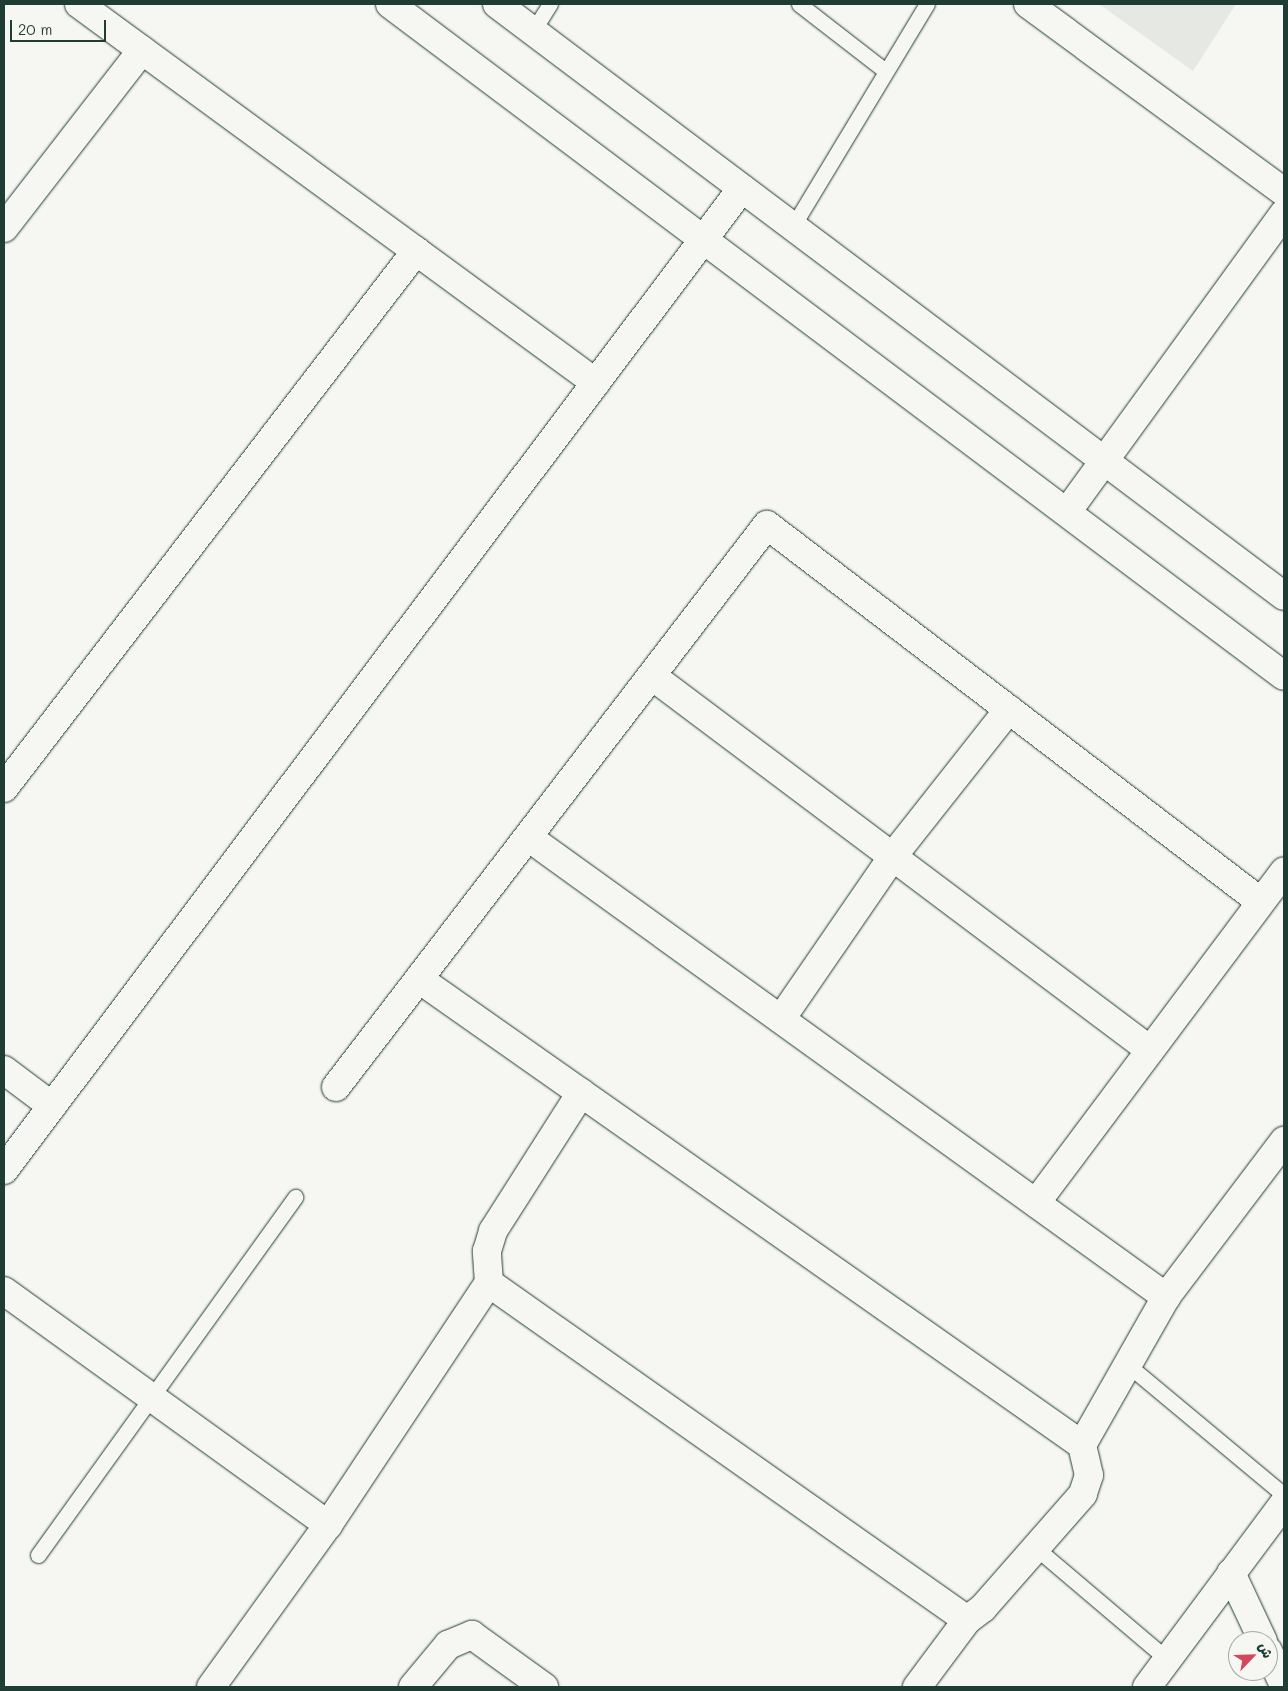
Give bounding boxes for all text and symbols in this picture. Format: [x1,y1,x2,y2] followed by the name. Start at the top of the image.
[12,10,109,42] scale bar
[18,19,52,39] text: 20 m
[1228,1631,1278,1681] north arrow
[1254,1639,1278,1661] text: ش

